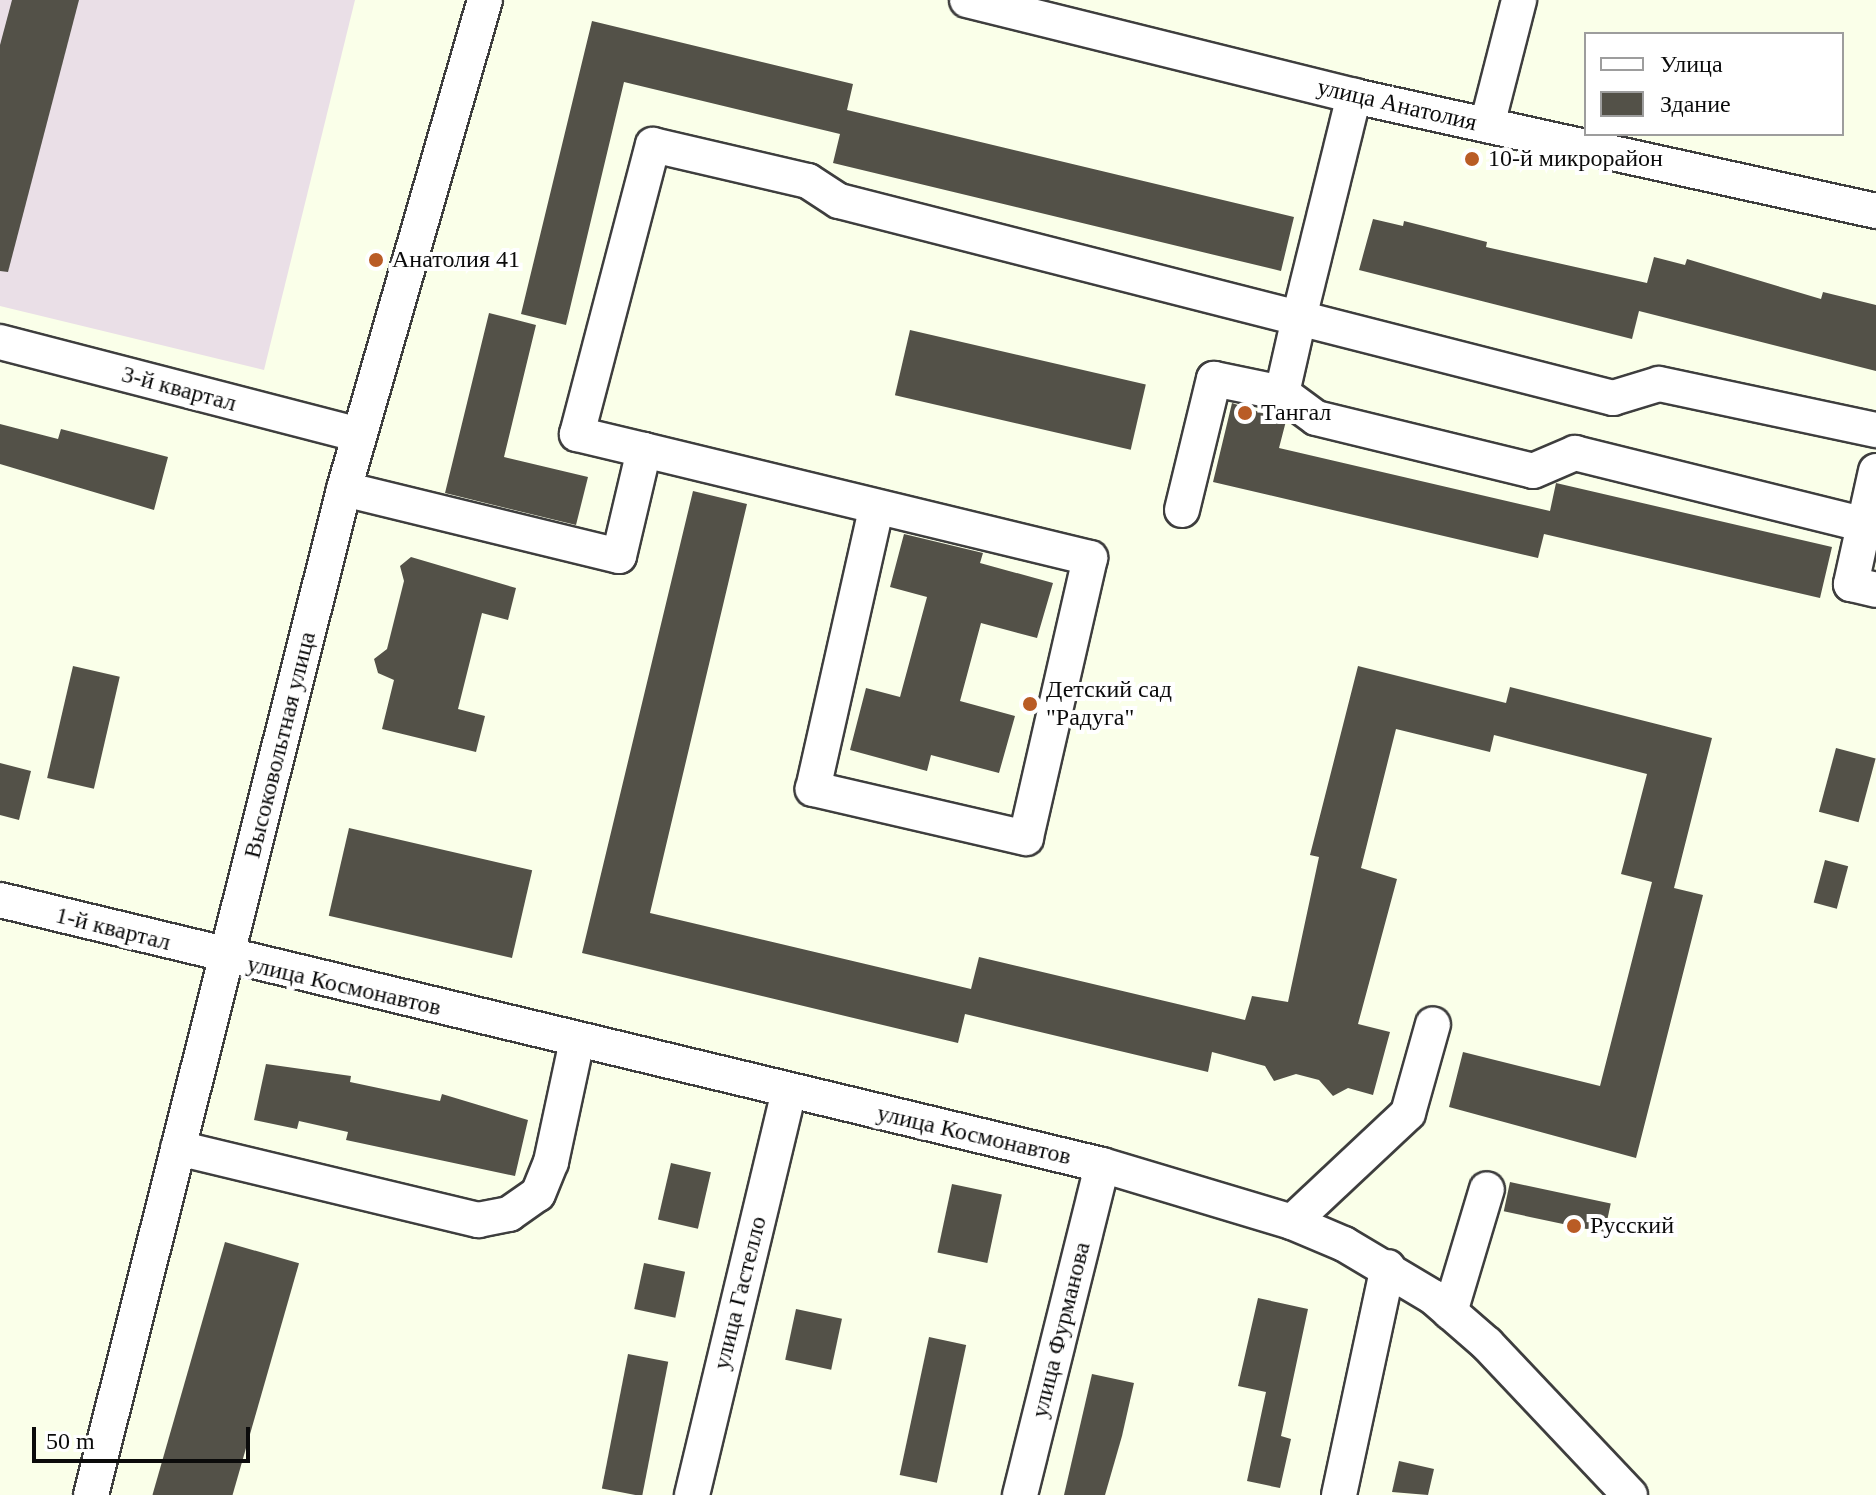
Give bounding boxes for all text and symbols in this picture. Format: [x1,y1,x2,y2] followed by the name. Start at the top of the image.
[1584,32,1844,136] legend
[1660,51,1723,77] text: Улица
[1314,73,1480,137] street label: улица Анатолия
[1660,91,1731,117] text: Здание
[1488,145,1663,173] place label: 10-й микрорайон
[1463,150,1481,168] marker: 10-й микрорайон
[392,246,520,274] place label: Анатолия 41
[367,251,385,269] marker: Анатолия 41
[119,360,239,418] street label: 3-й квартал
[1261,399,1331,427] place label: Тангал
[1236,404,1254,422] marker: Тангал
[238,629,322,861] street label: Высоковольтная улица
[1046,676,1172,732] place label: Детский сад "Радуга"
[1021,695,1039,713] marker: Детский сад "Радуга"
[53,901,173,957] street label: 1-й квартал
[244,950,444,1022] street label: улица Космонавтов
[874,1099,1074,1171] street label: улица Космонавтов
[1590,1212,1674,1240] place label: Русский
[707,1213,773,1373] street label: улица Гастелло
[1565,1217,1583,1235] marker: Русский
[1025,1239,1097,1421] street label: улица Фурманова
[36,1411,254,1461] scale bar
[46,1428,95,1454] text: 50 m

